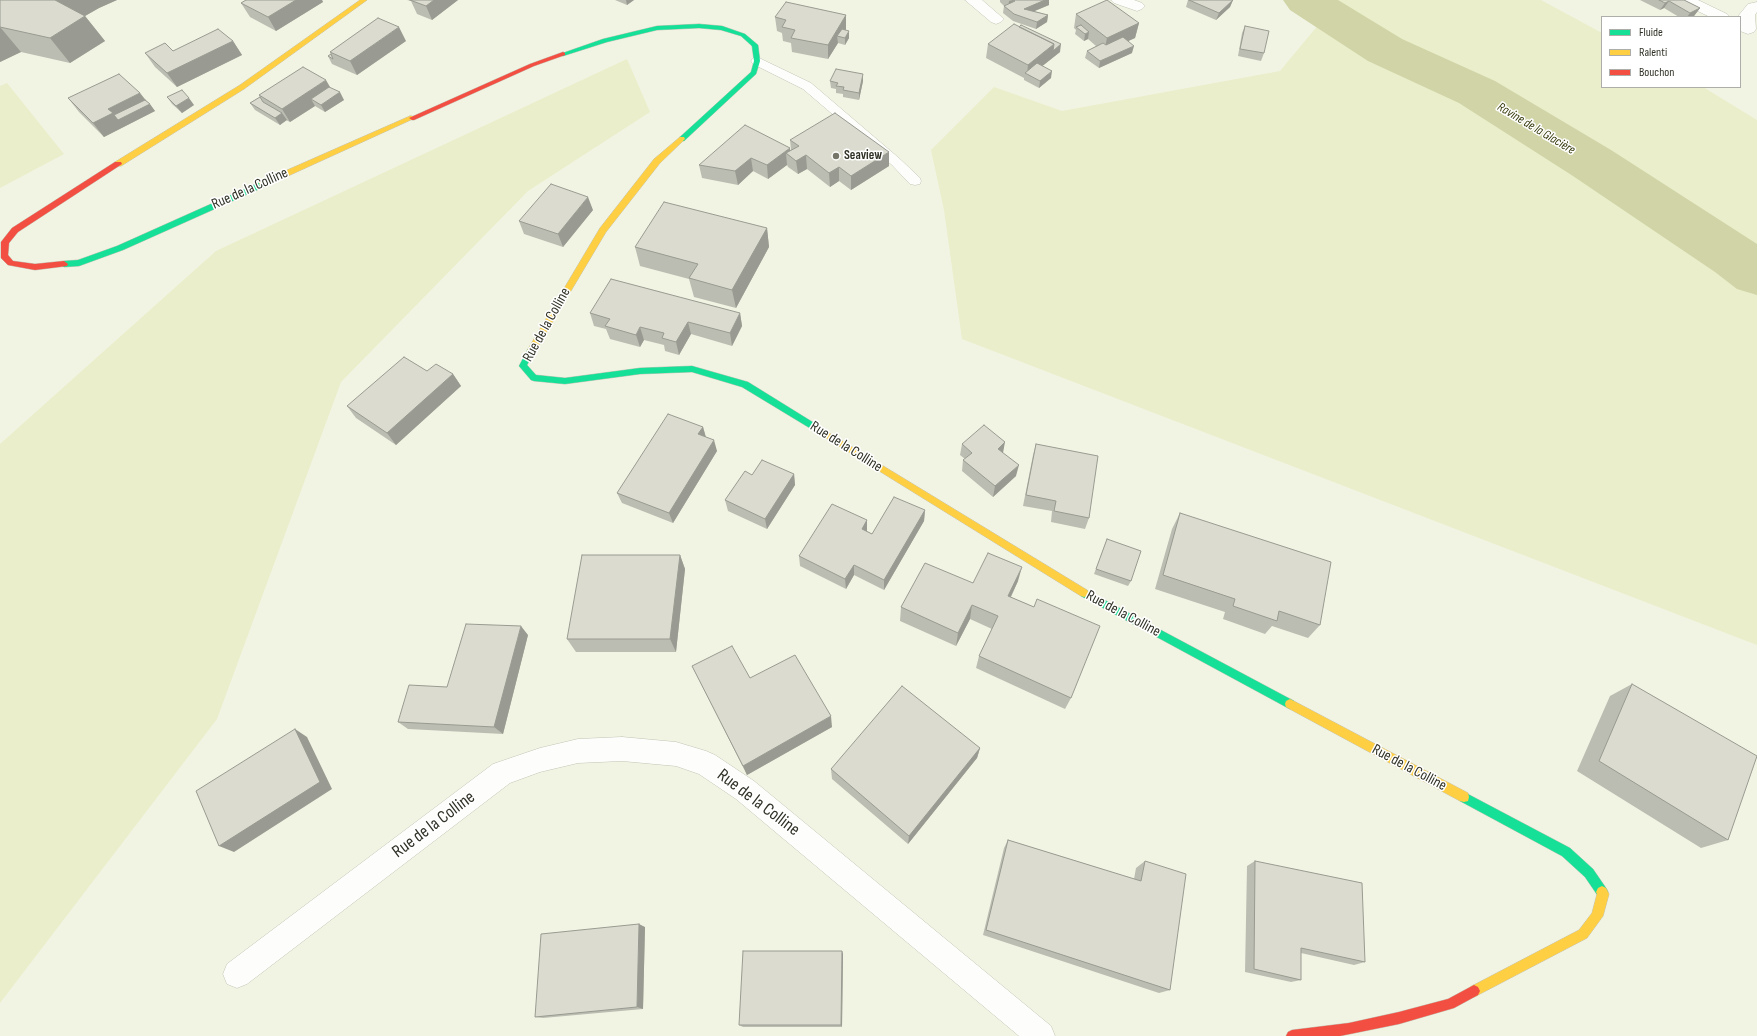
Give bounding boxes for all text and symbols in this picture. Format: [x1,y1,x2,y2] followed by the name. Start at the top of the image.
[1601,16,1741,88] legend
[1639,25,1663,40] text: Fluide
[1639,45,1667,60] text: Ralenti
[1639,65,1674,80] text: Bouchon
[1494,100,1578,158] water label: Ravine de la Glacière
[844,148,882,164] place label: Seaview
[831,151,841,161] marker: Seaview
[209,164,291,214] street label: Rue de la Colline
[519,285,575,365] street label: Rue de la Colline
[807,418,885,476] street label: Rue de la Colline
[1083,587,1163,641] street label: Rue de la Colline
[1369,741,1449,795] street label: Rue de la Colline
[712,765,804,841] street label: Rue de la Colline
[388,787,480,863] street label: Rue de la Colline

